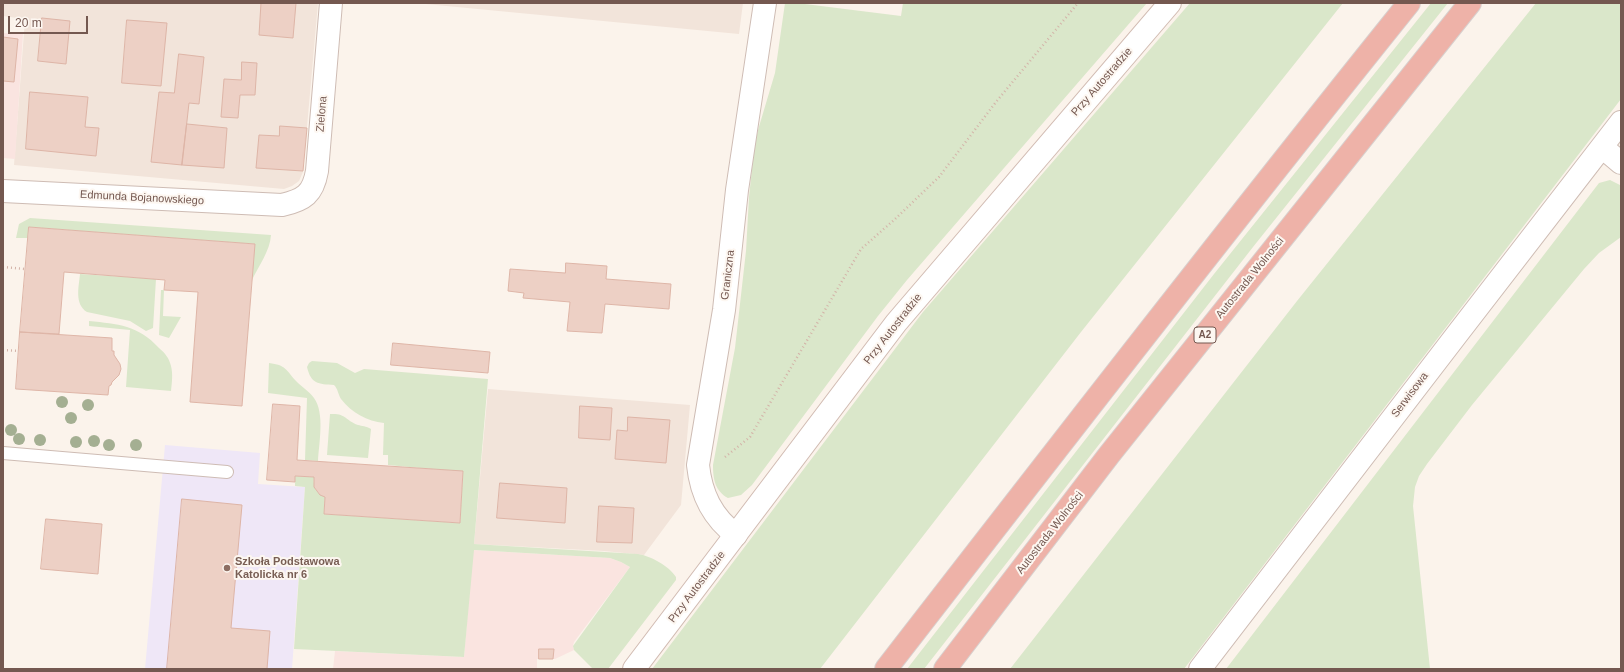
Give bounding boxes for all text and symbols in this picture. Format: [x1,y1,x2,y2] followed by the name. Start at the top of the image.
[10,8,90,34] scale bar
[15,16,42,30] text: 20 m
[1069,45,1135,119] street label: Przy Autostradzie
[314,95,330,133] street label: Zielona
[80,188,204,208] street label: Edmunda Bojanowskiego
[1213,235,1287,321] street label: Autostrada Wolności
[718,249,738,301] street label: Graniczna
[861,291,925,367] street label: Przy Autostradzie
[1194,327,1216,343] road number: A2
[1389,370,1431,420] street label: Serwisowa
[1014,489,1086,577] street label: Autostrada Wolności
[666,549,728,625] street label: Przy Autostradzie
[235,555,340,581] place label: Szkoła Podstawowa Katolicka nr 6
[222,563,232,573] marker: Szkoła Podstawowa Katolicka nr 6

